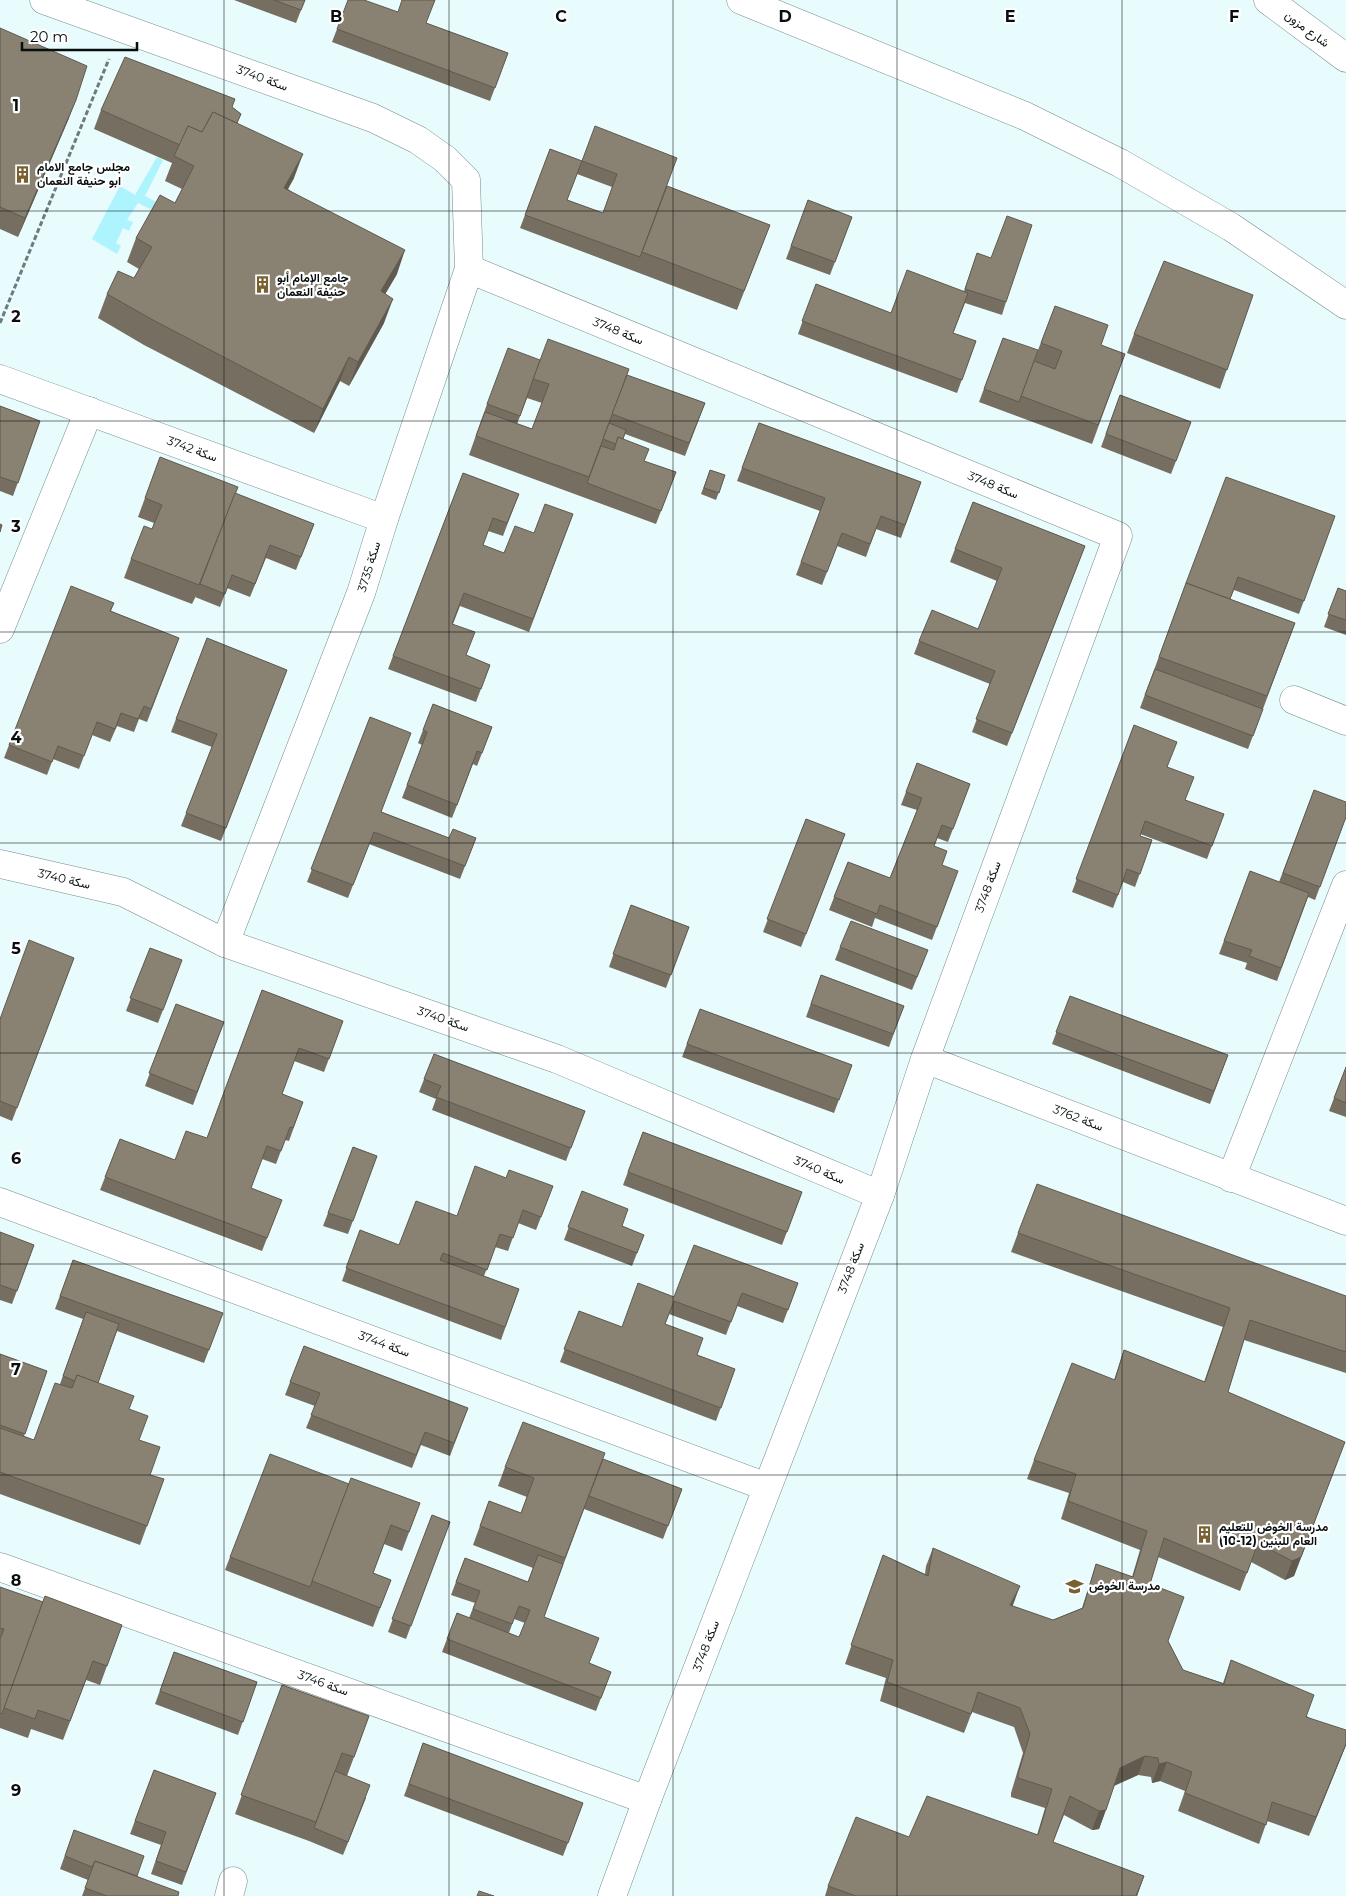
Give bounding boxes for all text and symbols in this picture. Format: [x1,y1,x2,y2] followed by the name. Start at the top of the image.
[330,7,342,26] text: B
[555,7,567,26] text: C
[778,7,792,26] text: D
[1005,7,1015,26] text: E
[1229,7,1239,26] text: F
[1281,7,1332,52] street label: شارع مزون
[22,20,138,52] scale bar
[30,27,68,46] text: 20 m
[234,61,290,94] street label: سكة 3740
[13,96,19,115] text: 1
[37,159,130,189] place label: مجلس جامع الامام ابو حنيفة النعمان
[13,164,33,184] building icon: مجلس جامع الامام ابو حنيفة النعمان
[277,270,349,299] place label: جامع الإمام أبو حنيفة النعمان
[253,275,273,295] building icon: جامع الإمام أبو حنيفة النعمان
[11,307,21,326] text: 2
[591,314,646,348] street label: سكة 3748
[165,432,219,465] street label: سكة 3742
[966,468,1021,502] street label: سكة 3748
[10,517,21,536] text: 3
[354,540,383,594] street label: سكة 3735
[10,728,22,747] text: 4
[971,859,1004,915] street label: سكة 3748
[36,865,92,892] street label: سكة 3740
[11,939,21,958] text: 5
[415,1003,471,1034] street label: سكة 3740
[1051,1101,1105,1134] street label: سكة 3762
[11,1149,21,1168] text: 6
[792,1152,847,1187] street label: سكة 3740
[834,1240,867,1296] street label: سكة 3748
[356,1327,412,1360] street label: سكة 3744
[11,1360,21,1379] text: 7
[1219,1519,1329,1549] place label: مدرسة الخوض للتعليم العام للبنين (12-10)
[1195,1524,1215,1544] building icon: مدرسة الخوض للتعليم العام للبنين (12-10)
[11,1571,21,1590] text: 8
[1065,1576,1085,1596] school or university icon: مدرسة الخوض
[1089,1578,1161,1594] place label: مدرسة الخوض
[689,1618,722,1674] street label: سكة 3748
[296,1666,351,1699] street label: سكة 3746
[11,1781,21,1800] text: 9

